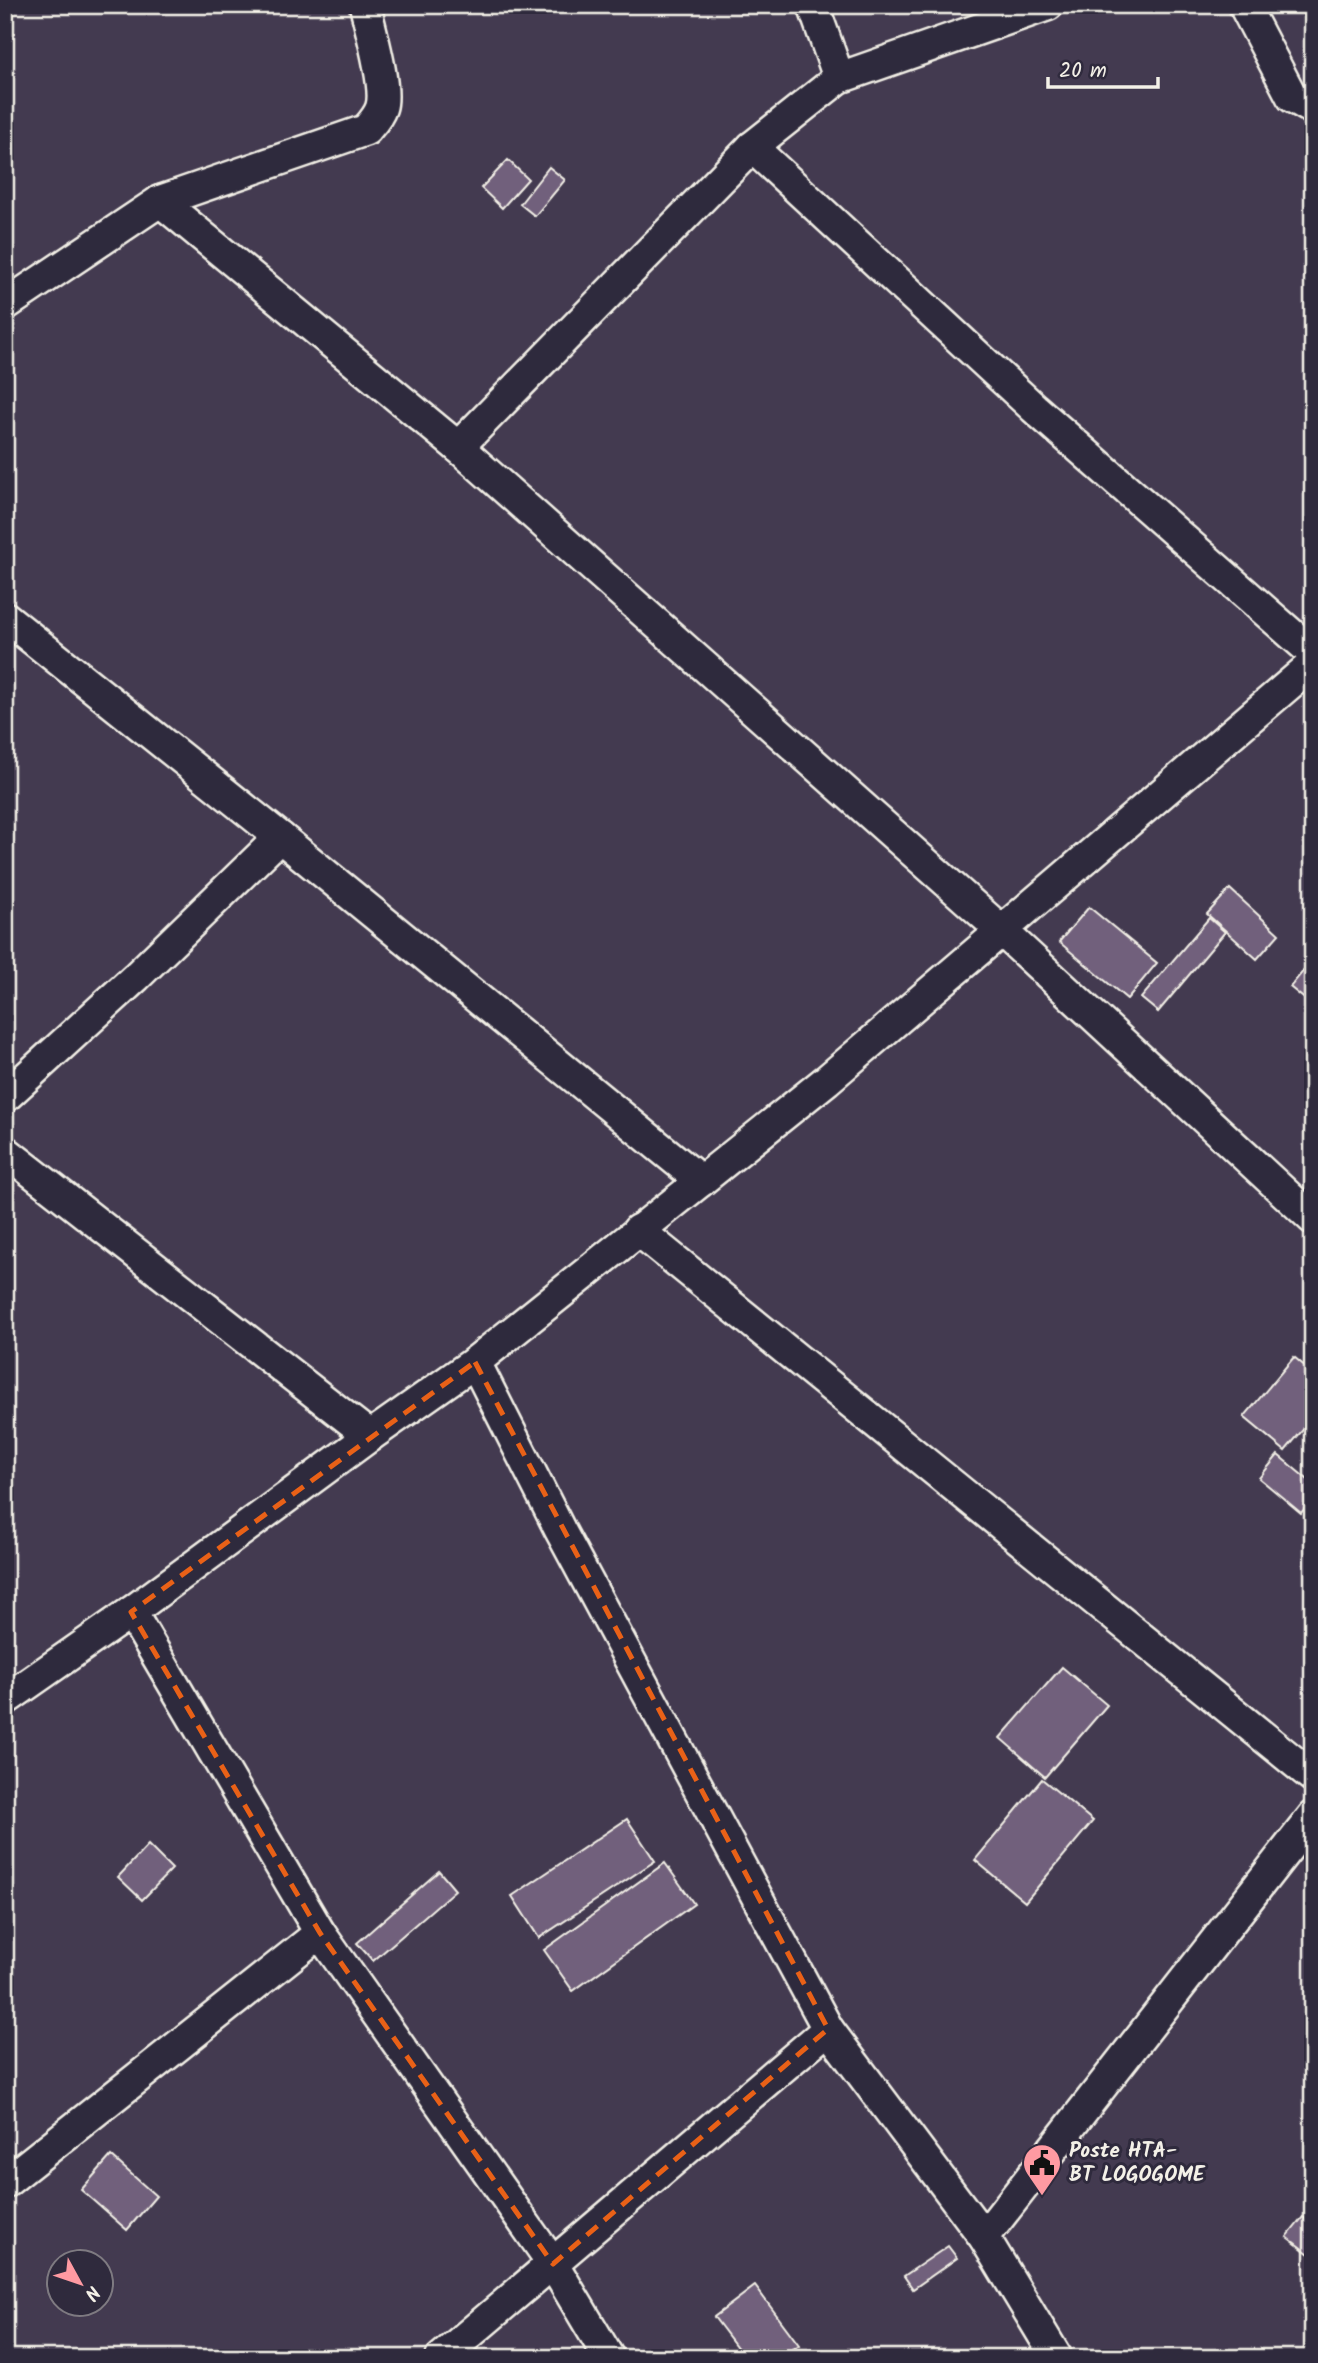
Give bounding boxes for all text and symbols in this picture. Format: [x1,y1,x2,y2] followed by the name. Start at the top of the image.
[1048,46,1159,90] scale bar
[1059,55,1107,88] text: 20 m
[1069,2135,1206,2192] place label: Poste HTA- BT LOGOGOME
[1021,2142,1063,2197] public building icon: Poste HTA- BT LOGOGOME
[46,2248,116,2318] north arrow
[76,2278,107,2307] text: N

